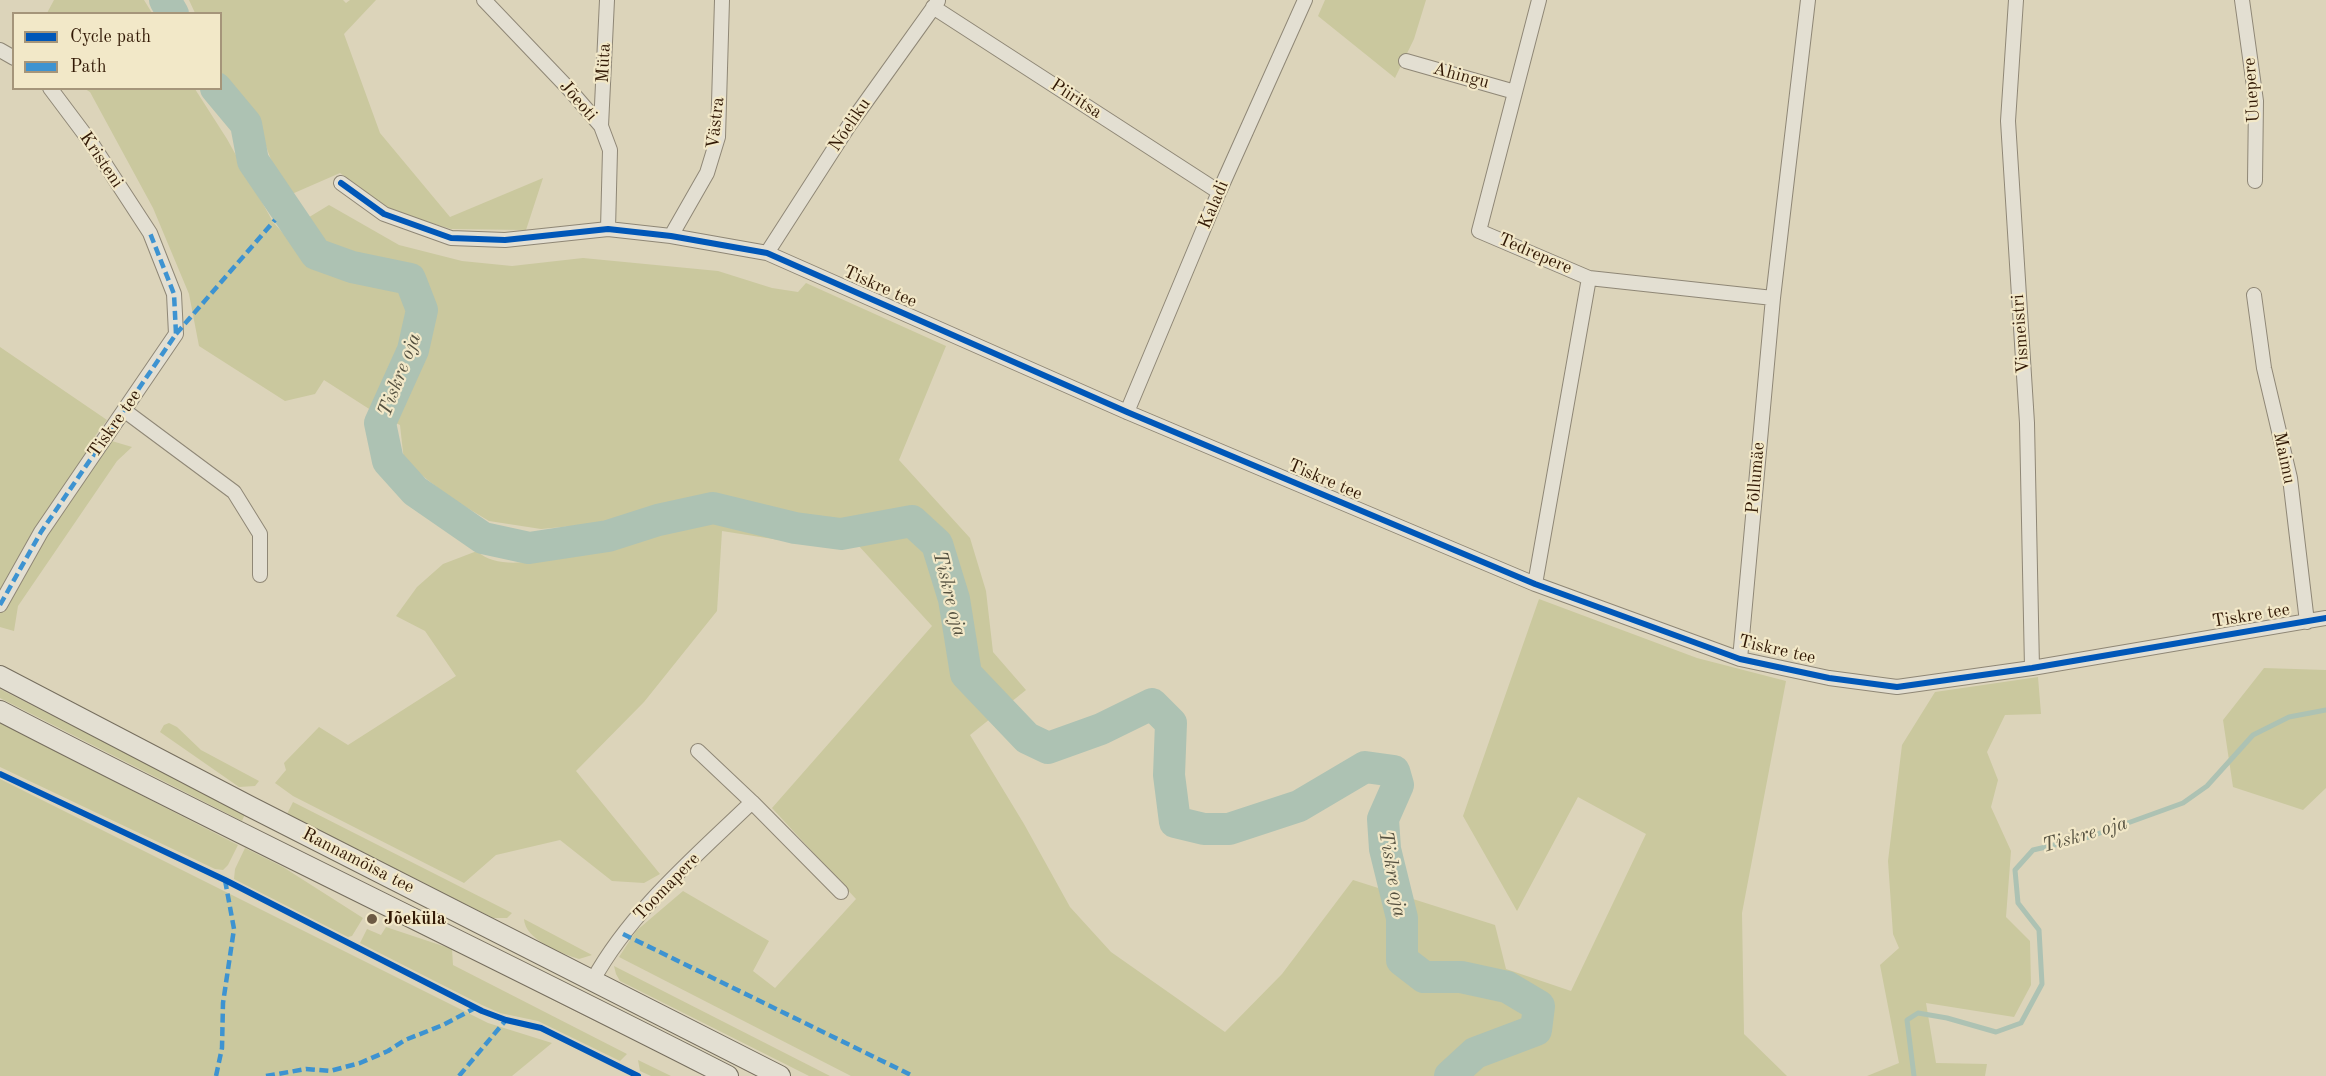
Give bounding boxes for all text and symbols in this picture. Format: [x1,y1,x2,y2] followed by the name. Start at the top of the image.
[12,12,222,90] legend
[70,28,151,46] text: Cycle path
[592,43,616,83] street label: Müta
[2239,57,2265,123] street label: Uuepere
[70,58,106,76] text: Path
[1430,58,1492,94] street label: Ahingu
[1046,74,1106,124] street label: Piiritsa
[554,76,602,126] street label: Jõeoti
[824,94,876,156] street label: Nõeliku
[703,96,729,150] street label: Västra
[74,128,128,192] street label: Kristeni
[1194,178,1234,232] street label: Kaladi
[1495,229,1575,279] street label: Tedrepere
[840,261,920,313] street label: Tiskre tee
[2007,294,2035,374] street label: Vismeistri
[373,330,427,420] water label: Tiskre oja
[84,386,146,462] street label: Tiskre tee
[2268,430,2300,486] street label: Maimu
[1742,441,1770,515] street label: Põllumäe
[1285,455,1365,505] street label: Tiskre tee
[927,549,971,639] water label: Tiskre oja
[2211,599,2291,633] street label: Tiskre tee
[1736,631,1818,669] street label: Tiskre tee
[2040,811,2130,859] water label: Tiskre oja
[298,824,418,898] street label: Rannamõisa tee
[1373,829,1411,919] water label: Tiskre oja
[629,849,705,925] street label: Toomapere
[384,908,446,930] place label: Jõeküla
[365,912,379,926] marker: Jõeküla

